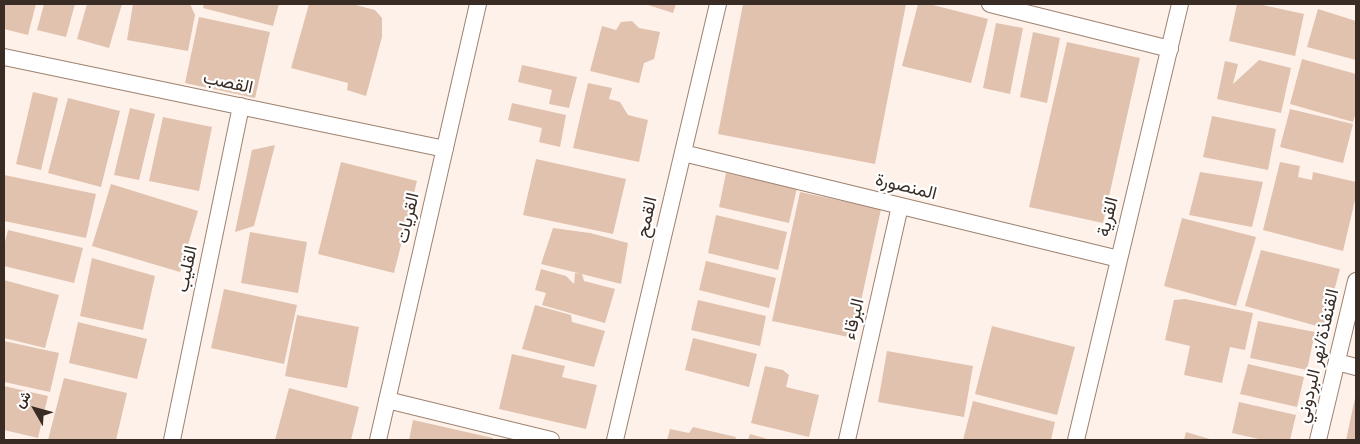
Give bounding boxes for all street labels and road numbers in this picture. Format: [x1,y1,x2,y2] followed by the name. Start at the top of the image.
[201,67,255,99] street label: القصب
[873,169,939,205] street label: المنصورة
[392,191,424,245] street label: القريات
[632,195,662,239] street label: القمح
[1093,195,1123,239] street label: القرية
[172,244,202,294] street label: القليب
[1292,287,1344,425] street label: القنفذة/نهر البردوني
[839,296,869,342] street label: البرقاء

